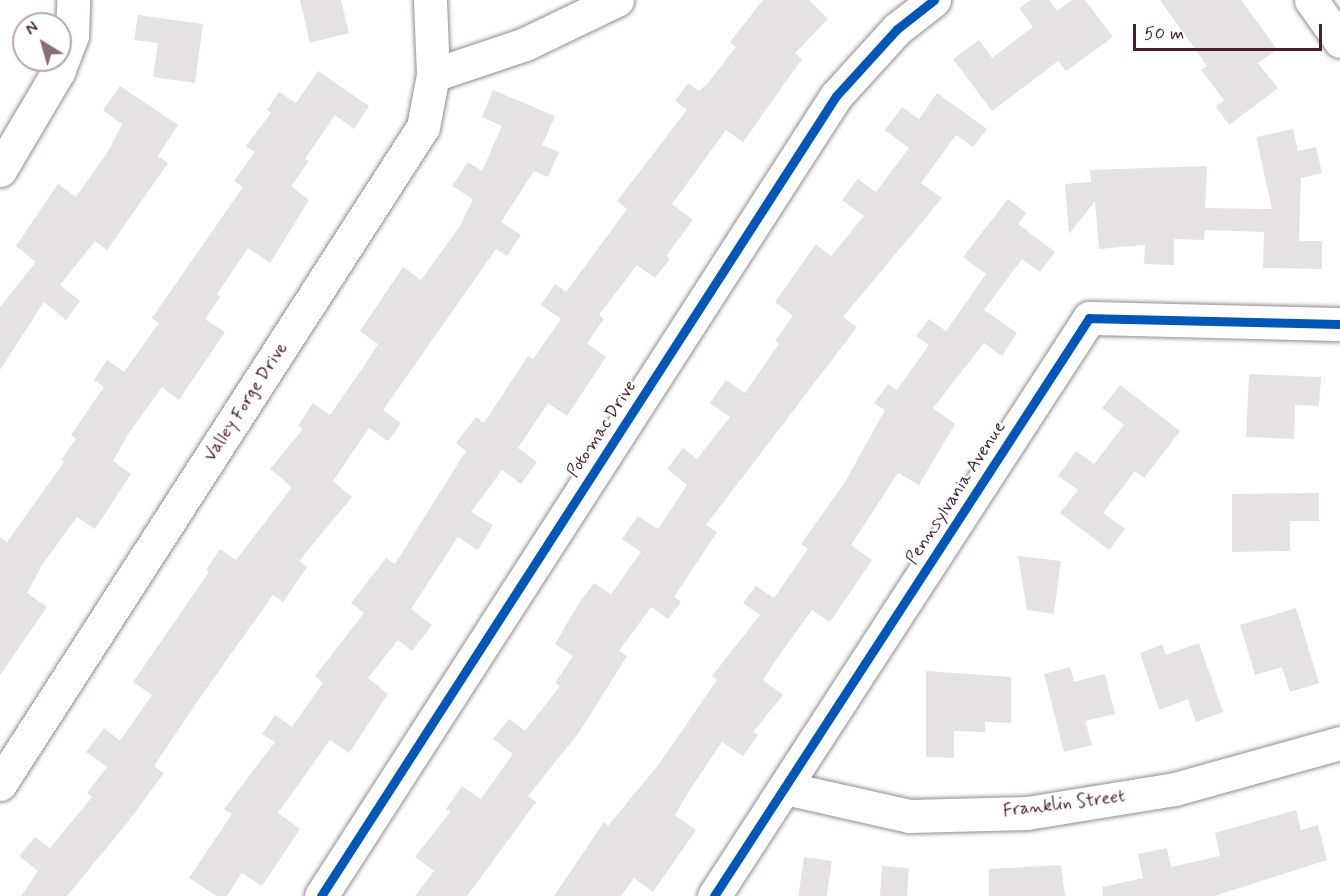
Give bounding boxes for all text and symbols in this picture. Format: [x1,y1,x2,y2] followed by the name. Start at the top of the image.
[12,12,72,72] north arrow
[1136,12,1325,50] scale bar
[21,17,43,40] text: N
[1144,22,1184,46] text: 50 m
[200,339,292,465] street label: Valley Forge Drive
[563,377,641,481] street label: Potomac Drive
[902,417,1010,569] street label: Pennsylvania Avenue
[1000,786,1128,822] street label: Franklin Street

